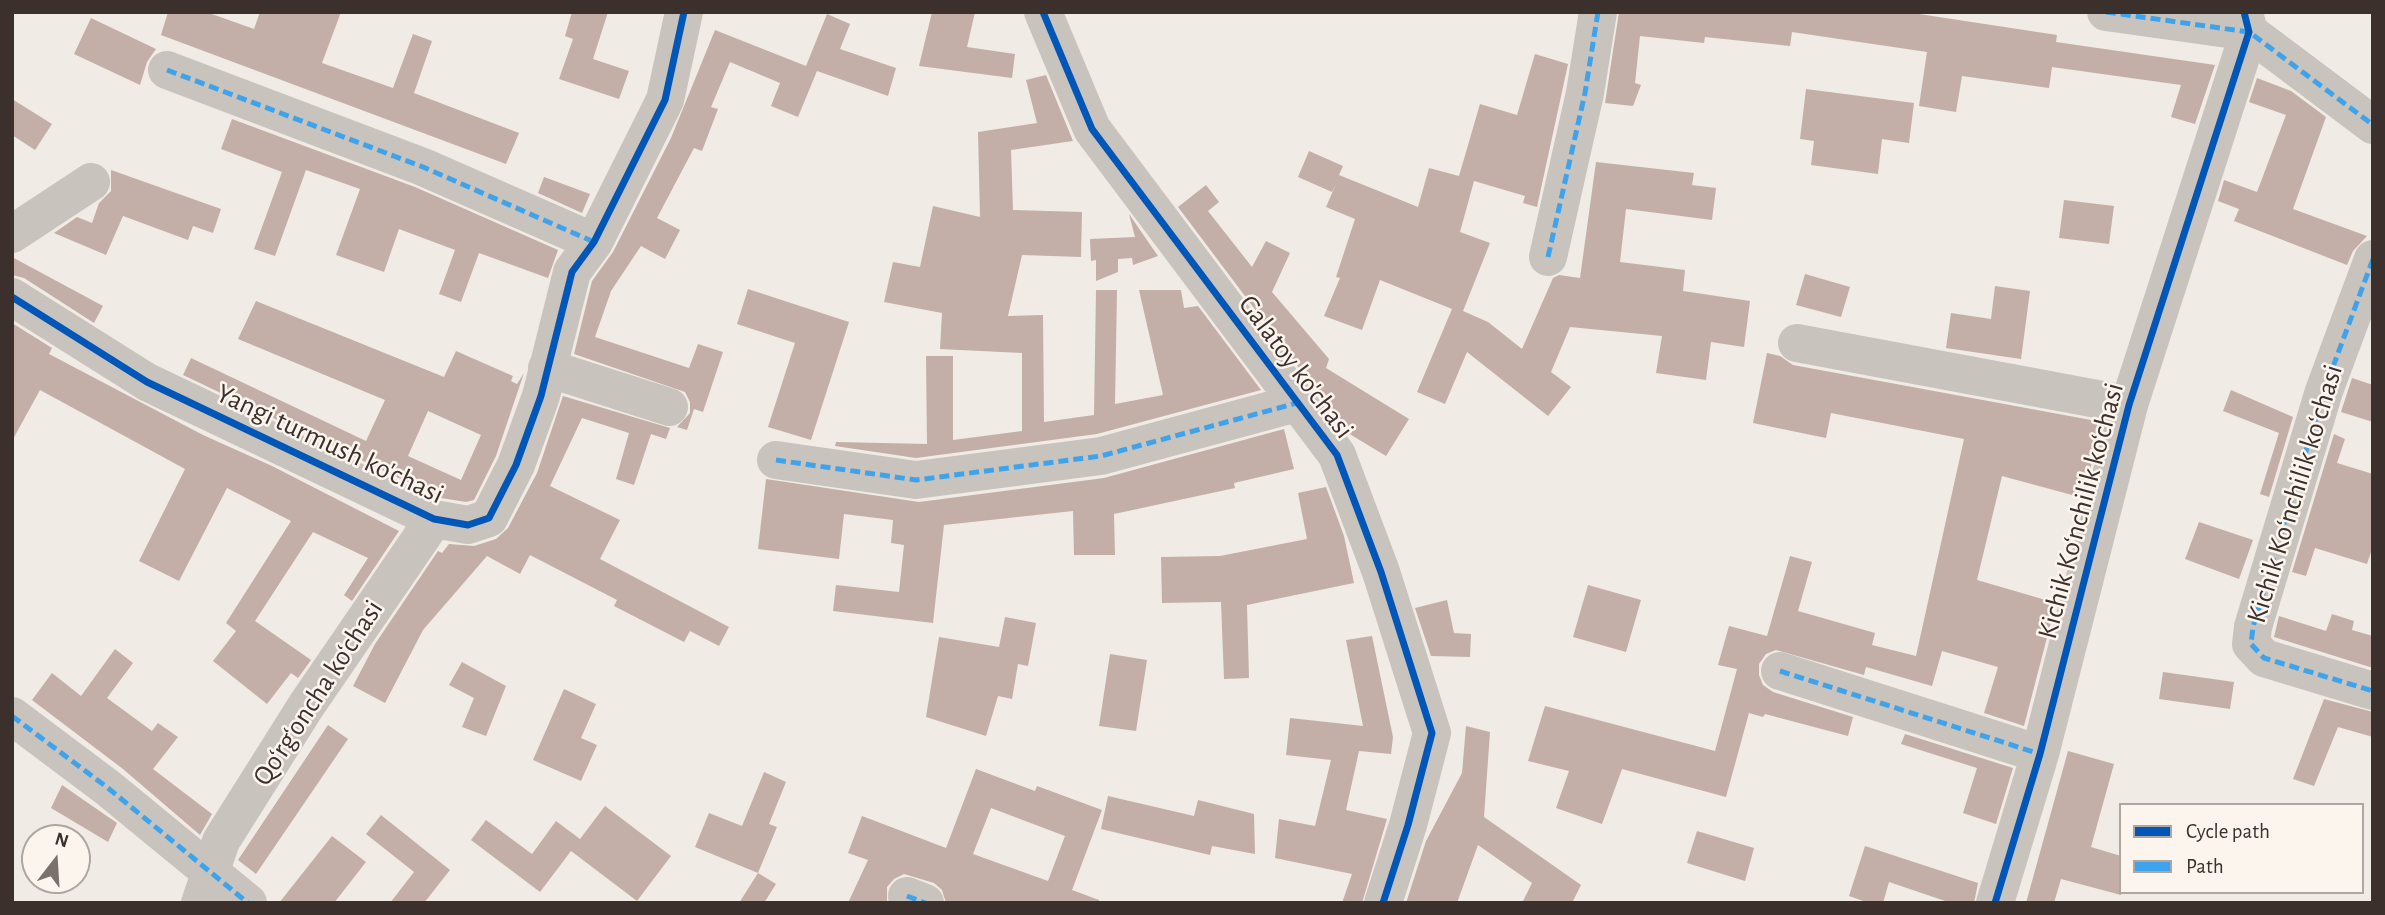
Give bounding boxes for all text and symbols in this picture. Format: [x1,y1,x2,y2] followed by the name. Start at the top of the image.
[1231,288,1361,446] street label: Galatoy ko'chasi
[2240,361,2350,627] street label: Kichik Koʻnchilik koʻchasi
[211,377,449,511] street label: Yangi turmush ko'chasi
[2031,379,2131,643] street label: Kichik Ko‘nchilik ko‘chasi
[245,594,391,792] street label: Qo‘rg‘oncha ko‘chasi
[2119,803,2364,894] legend
[2186,821,2270,842] text: Cycle path
[21,824,91,894] north arrow
[53,829,71,851] text: N
[2186,856,2224,877] text: Path

